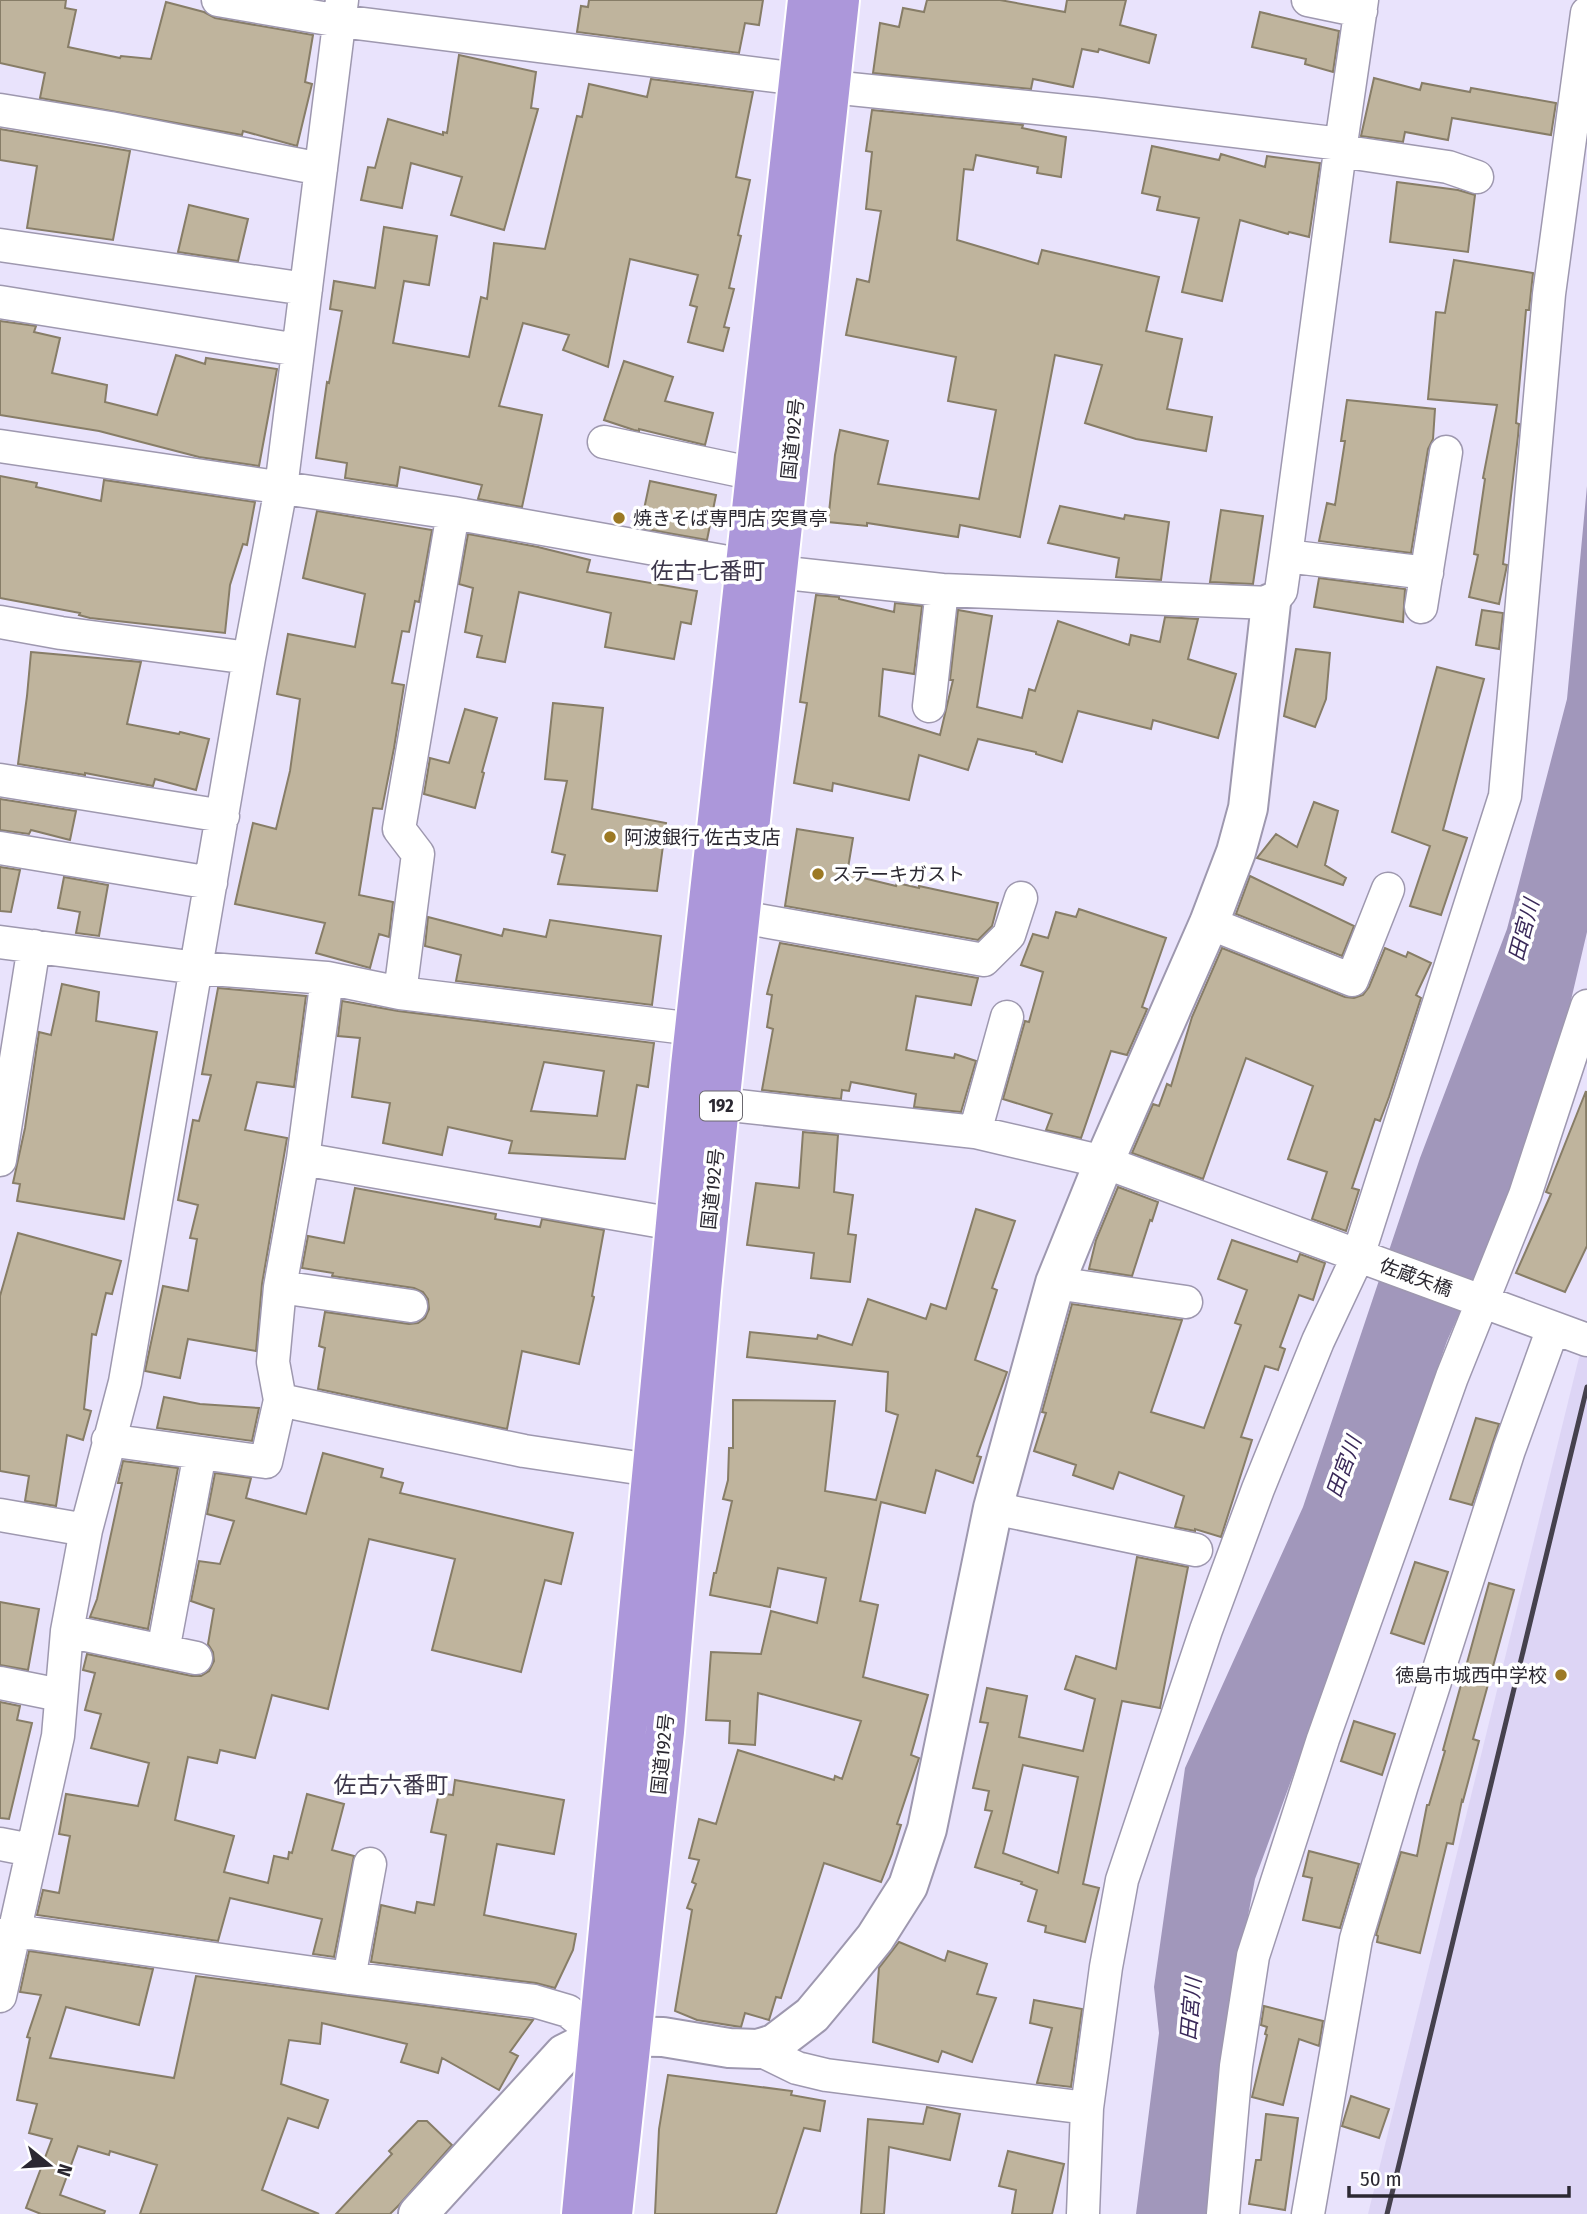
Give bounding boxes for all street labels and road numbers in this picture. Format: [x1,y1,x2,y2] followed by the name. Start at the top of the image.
[777,397,808,481] street label: 国道192号
[700,1092,742,1120] road number: 192
[697,1147,728,1231] street label: 国道192号
[1376,1254,1455,1301] street label: 佐蔵矢橋
[647,1712,678,1796] street label: 国道192号

